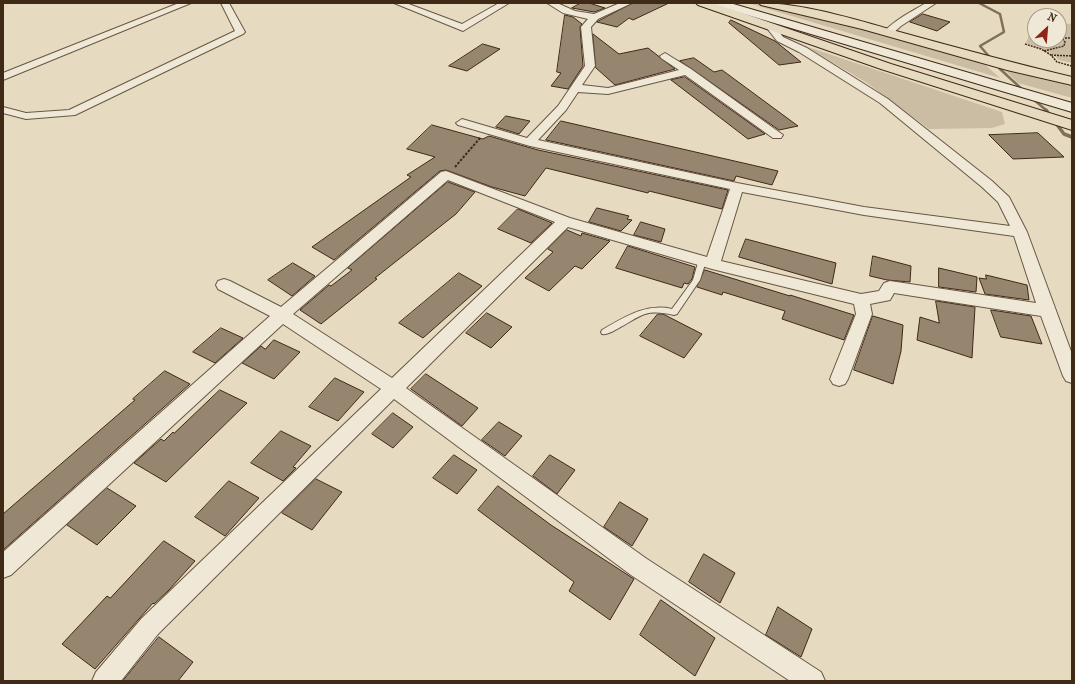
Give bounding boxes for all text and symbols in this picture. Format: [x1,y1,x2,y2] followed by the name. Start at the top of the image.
[1027,8,1067,48] north arrow
[1045,10,1059,25] text: N

